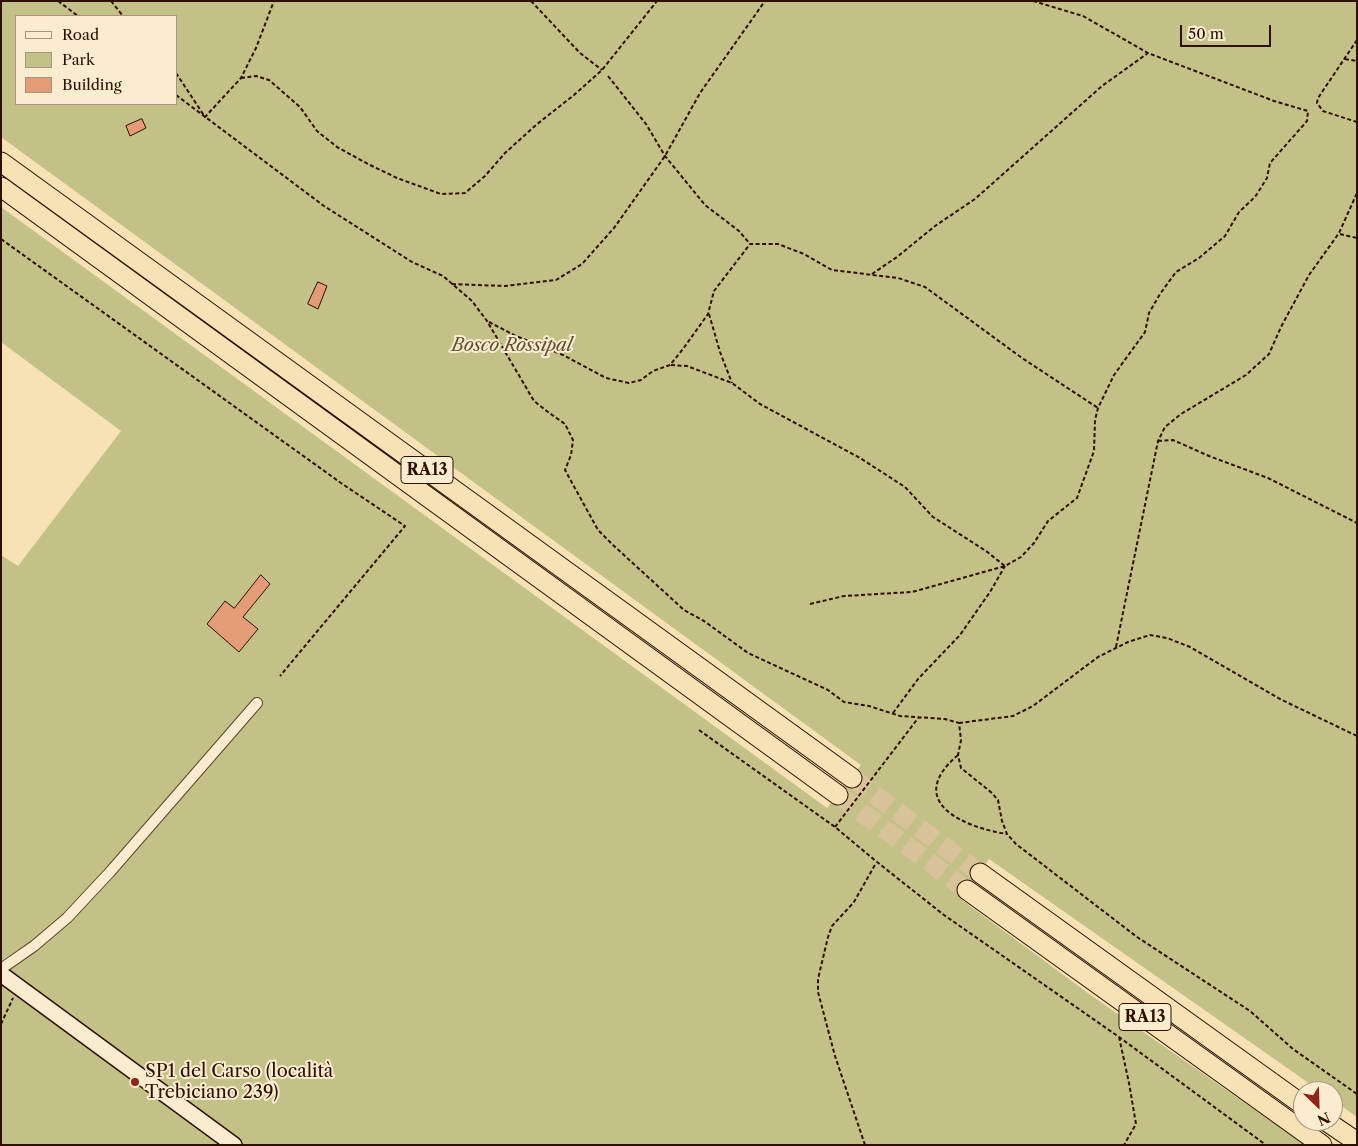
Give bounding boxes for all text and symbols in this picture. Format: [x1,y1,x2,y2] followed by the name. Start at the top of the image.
[15,15,178,105] legend
[1183,15,1274,47] scale bar
[1188,24,1224,43] text: 50 m
[62,25,99,44] text: Road
[62,50,95,69] text: Park
[62,75,122,94] text: Building
[451,335,573,357] park label: Bosco Rossipal
[401,456,453,484] road number: RA13
[1119,1004,1171,1030] road number: RA13
[145,1061,333,1104] place label: SP1 del Carso (località Trebiciano 239)
[129,1076,141,1088] marker: SP1 del Carso (località Trebiciano 239)
[1293,1081,1343,1131] north arrow
[1314,1108,1333,1129] text: N

